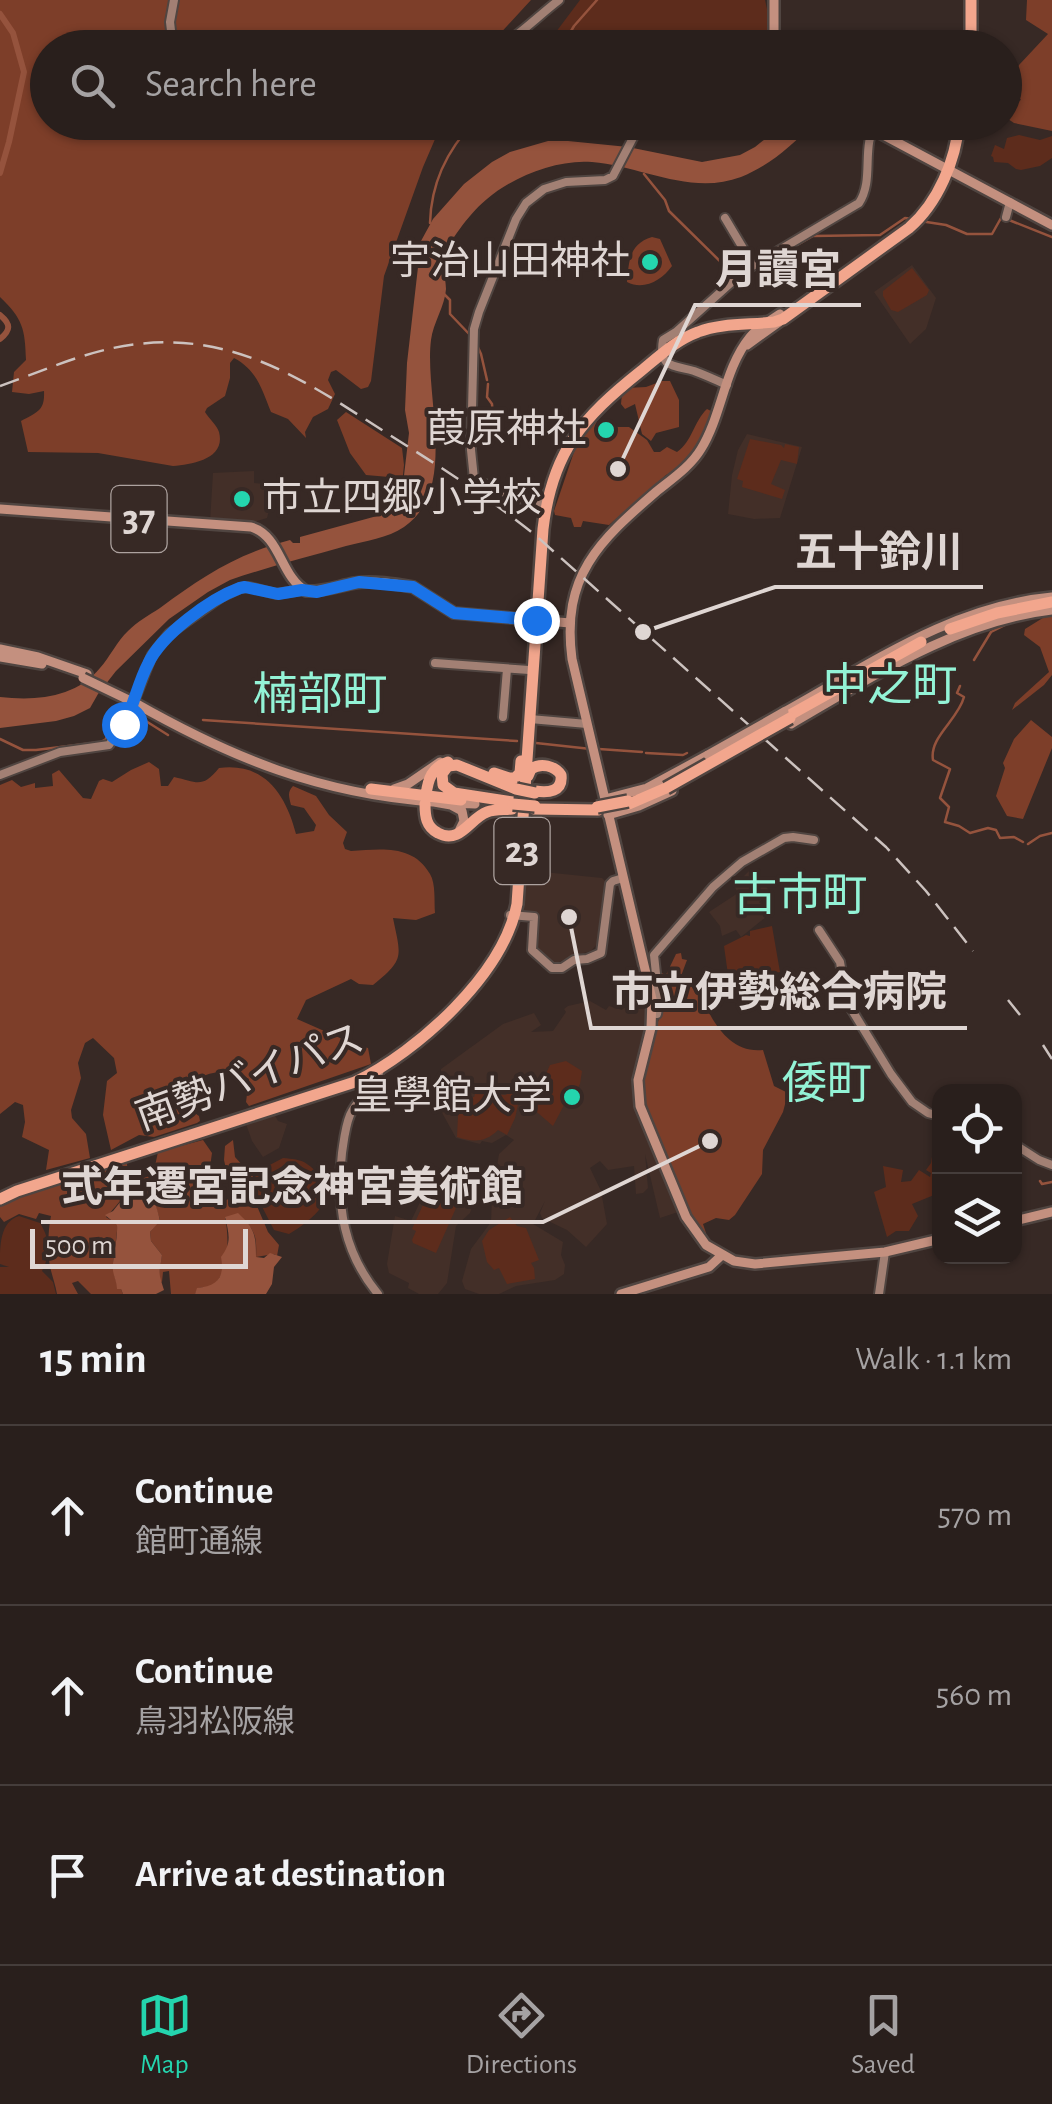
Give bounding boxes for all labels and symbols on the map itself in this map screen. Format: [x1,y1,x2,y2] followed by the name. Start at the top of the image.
[695,233,861,305] callout: 月讀宮
[390,240,630,282] place label: 宇治山田神社
[715,248,841,292] text: 月讀宮
[639,251,661,273] marker: 宇治山田神社
[426,408,586,450] place label: 葭原神社
[595,419,617,441] marker: 葭原神社
[262,477,542,519] place label: 市立四郷小学校
[112,486,166,552] road number: 37
[231,488,253,510] marker: 市立四郷小学校
[775,515,983,587] callout: 五十鈴川
[795,530,963,574] text: 五十鈴川
[514,598,560,644] route end
[822,662,958,709] district label: 中之町
[252,671,388,718] district label: 楠部町
[102,702,148,748] route start
[494,818,550,884] road number: 23
[732,871,868,919] district label: 古市町
[591,956,967,1028] callout: 市立伊勢総合病院
[611,970,947,1014] text: 市立伊勢総合病院
[130,1016,369,1138] street label: 南勢バイパス
[782,1060,872,1107] district label: 倭町
[352,1075,552,1117] place label: 皇學館大学
[561,1086,583,1108] marker: 皇學館大学
[41,1150,543,1222] callout: 式年遷宮記念神宮美術館
[61,1165,523,1209] text: 式年遷宮記念神宮美術館
[30,1224,248,1268] scale bar

